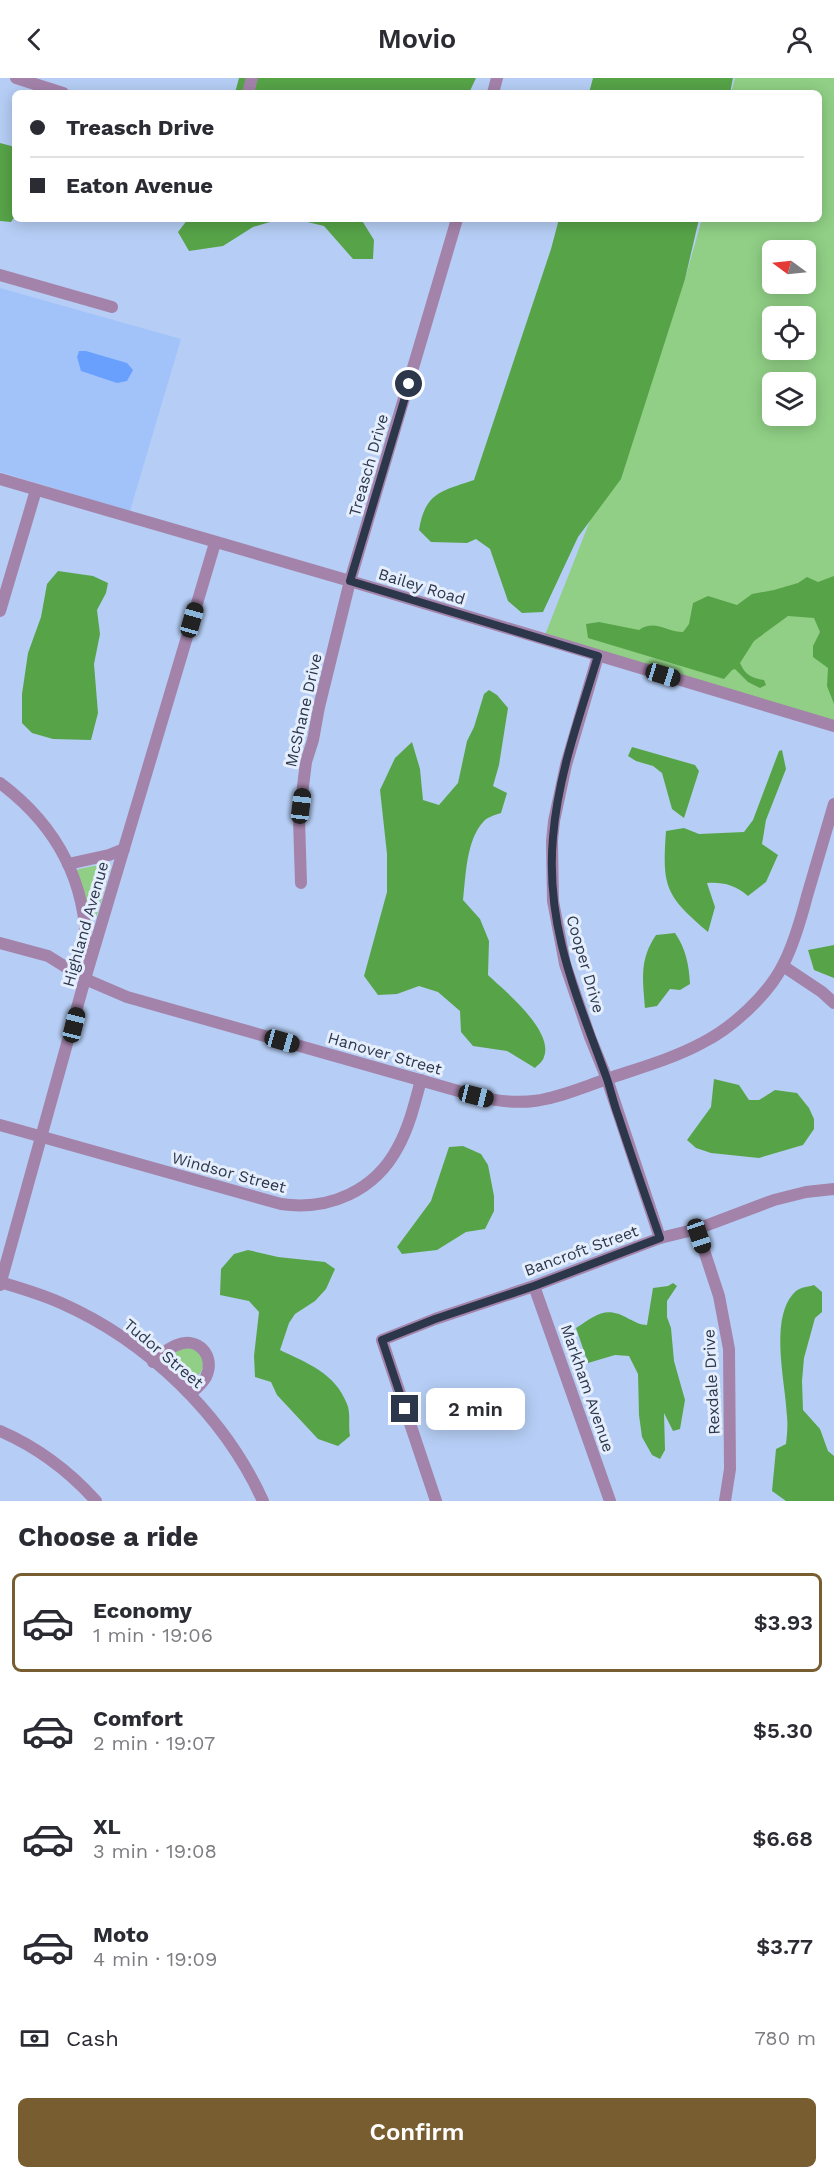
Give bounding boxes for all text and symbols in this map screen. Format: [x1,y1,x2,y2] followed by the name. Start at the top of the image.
[18,23,51,56] icon: back
[378,23,456,55] text: Movio
[783,23,816,56] icon: person
[66,115,214,140] text: Treasch Drive
[66,173,213,198] text: Eaton Avenue
[762,240,816,294] north arrow
[762,240,816,426] map controls
[762,306,816,360] button: locate
[395,370,422,397] route start
[762,372,816,426] button: layers
[345,412,392,519] street label: Treasch Drive
[376,564,468,609] street label: Bailey Road
[178,600,206,640] car
[281,651,326,769] street label: McShane Drive
[643,661,683,689] car
[290,787,312,825] car
[58,859,112,989] street label: Highland Avenue
[562,913,609,1015] street label: Cooper Drive
[61,1005,87,1045] car
[262,1027,302,1055] car
[326,1028,444,1079] street label: Hanover Street
[456,1083,496,1109] car
[170,1148,288,1197] street label: Windsor Street
[685,1216,713,1256] car
[522,1221,641,1280] street label: Bancroft Street
[120,1315,208,1392] street label: Tudor Street
[557,1322,618,1455] street label: Markham Avenue
[699,1329,724,1435] street label: Rexdale Drive
[426,1388,525,1430] callout: 2 min
[391,1395,418,1422] route end
[448,1397,503,1421] text: 2 min
[18,1521,198,1553] text: Choose a ride
[21,1596,75,1650] icon: car
[93,1598,192,1623] text: Economy
[754,1610,813,1635] text: $3.93
[93,1623,213,1647] text: 1 min · 19:06
[21,1704,75,1758] icon: car
[93,1706,183,1731] text: Comfort
[753,1718,813,1743] text: $5.30
[93,1731,215,1755] text: 2 min · 19:07
[21,1812,75,1866] icon: car
[93,1814,121,1839] text: XL
[752,1826,813,1851] text: $6.68
[93,1839,217,1863] text: 3 min · 19:08
[21,1920,75,1974] icon: car
[93,1922,149,1947] text: Moto
[756,1934,813,1959] text: $3.77
[93,1947,217,1971] text: 4 min · 19:09
[18,2022,51,2055] icon: cash
[66,2026,119,2051] text: Cash
[755,2026,816,2050] text: 780 m
[18,2098,816,2167] button: Confirm

